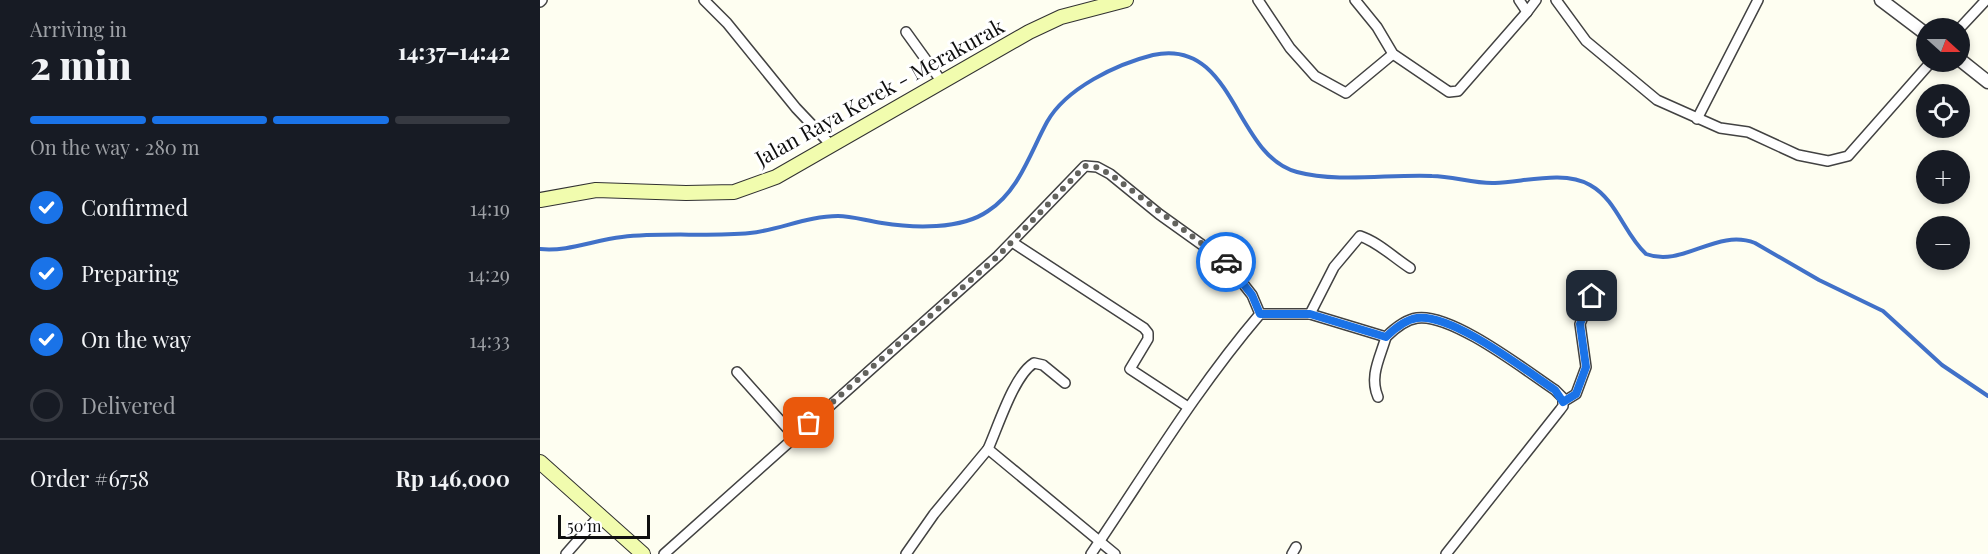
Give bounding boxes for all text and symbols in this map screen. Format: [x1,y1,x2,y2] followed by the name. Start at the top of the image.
[749,11,1009,172] street label: Jalan Raya Kerek - Merakurak
[30,15,127,42] text: Arriving in
[1916,18,1970,72] north arrow
[1916,18,1970,270] map controls
[398,36,510,66] text: 14:37–14:42
[30,38,132,90] text: 2 min
[1916,84,1970,138] button: locate
[30,133,200,160] text: On the way · 280 m
[1916,150,1970,204] button: +
[30,191,63,224] icon: check
[81,192,188,222] text: Confirmed
[470,194,510,221] text: 14:19
[1916,216,1970,270] button: −
[1196,232,1256,292] courier
[1210,246,1243,279] icon: car
[30,257,63,290] icon: check
[81,258,179,288] text: Preparing
[468,260,510,287] text: 14:29
[1566,270,1617,321] pin
[1575,279,1608,312] icon: home
[30,323,63,356] icon: check
[81,324,191,354] text: On the way
[469,326,510,353] text: 14:33
[81,390,176,420] text: Delivered
[783,397,834,448] pin
[792,406,825,439] icon: bag
[30,463,149,493] text: Order #6758
[396,463,510,493] text: Rp 146,000
[558,512,650,540] scale bar
[567,515,601,536] text: 50 m

